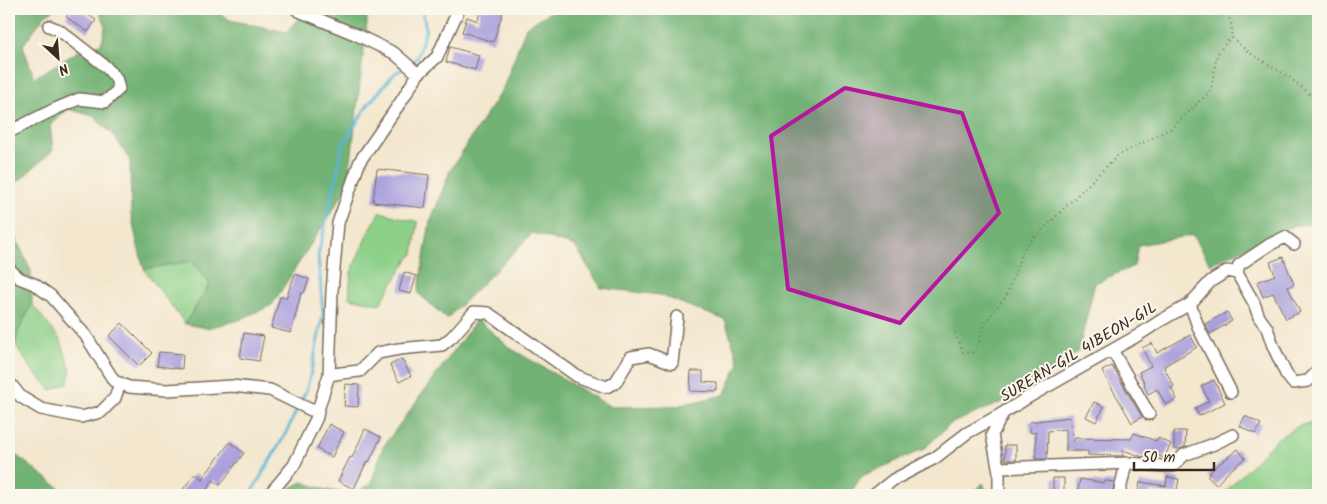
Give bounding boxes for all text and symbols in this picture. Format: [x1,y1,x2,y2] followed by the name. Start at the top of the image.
[32,32,82,82] north arrow
[54,57,72,81] text: N
[995,295,1162,409] street label: SUREAN-GIL 41BEON-GIL
[1134,439,1214,471] scale bar
[1142,446,1176,470] text: 50 m

